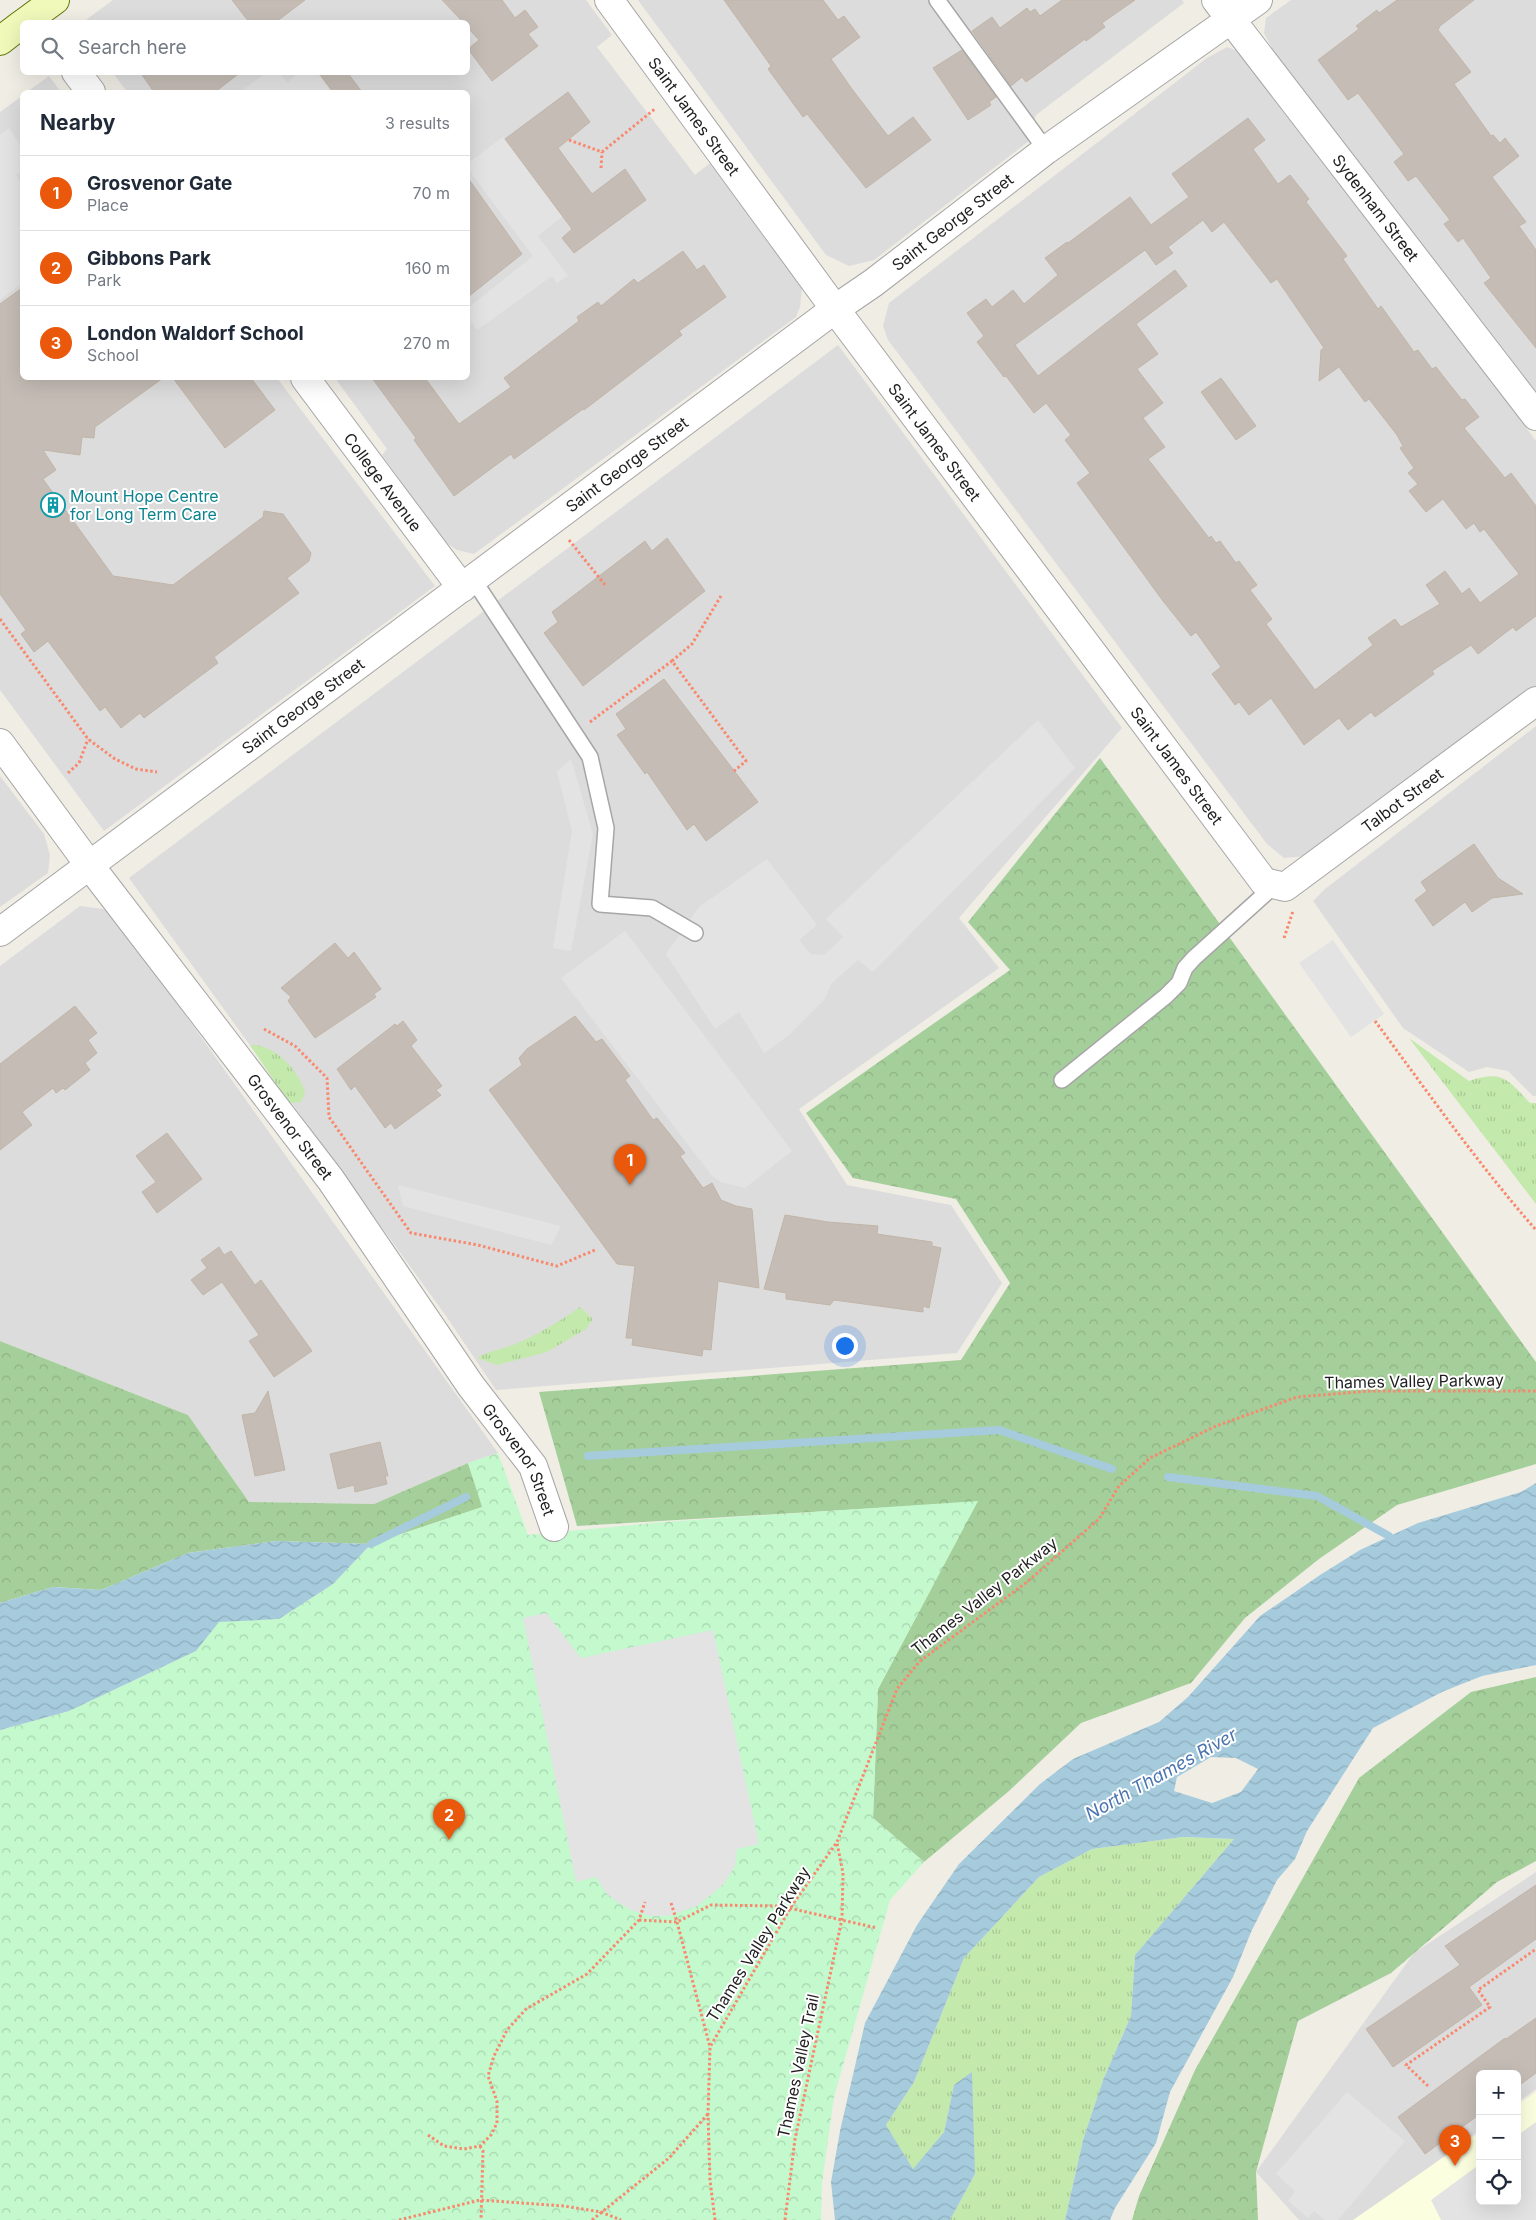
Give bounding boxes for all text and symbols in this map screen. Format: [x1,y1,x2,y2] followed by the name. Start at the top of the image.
[20,20,470,75] search box
[38,34,66,62] icon: search
[78,36,187,59] text: Search here
[644,53,744,179] street label: Saint James Street
[40,110,115,135] text: Nearby
[385,113,450,133] text: 3 results
[1328,150,1423,265] street label: Sydenham Street
[888,169,1017,275] street label: Saint George Street
[87,172,232,195] text: Grosvenor Gate
[53,183,59,203] text: 1
[413,183,450,203] text: 70 m
[87,195,129,215] text: Place
[87,247,211,270] text: Gibbons Park
[51,258,61,278] text: 2
[405,258,450,278] text: 160 m
[87,270,121,290] text: Park
[87,322,304,345] text: London Waldorf School
[51,333,61,353] text: 3
[403,333,450,353] text: 270 m
[87,345,139,365] text: School
[884,379,985,505] street label: Saint James Street
[562,412,692,517] street label: Saint George Street
[339,429,426,535] street label: College Avenue
[70,486,219,524] place label: Mount Hope Centre for Long Term Care
[40,492,66,518] building icon: Mount Hope Centre for Long Term Care
[238,654,368,758] street label: Saint George Street
[1126,703,1227,828] street label: Saint James Street
[1358,763,1447,837] street label: Talbot Street
[243,1070,337,1184] street label: Grosvenor Street
[614,1144,646,1185] pin: 1
[832,1333,858,1359] your location
[1324,1369,1504,1393] street label: Thames Valley Parkway
[478,1399,559,1518] street label: Grosvenor Street
[907,1533,1061,1659] street label: Thames Valley Parkway
[1082,1723,1241,1824] water label: North Thames River
[433,1799,465,1840] pin: 2
[702,1863,814,2025] street label: Thames Valley Parkway
[773,1992,823,2140] street label: Thames Valley Trail
[1476,2070,1521,2205] map controls
[1476,2070,1521,2115] button: +
[1476,2115,1521,2160] button: −
[1439,2125,1471,2166] pin: 3
[1476,2160,1521,2205] button: locate

